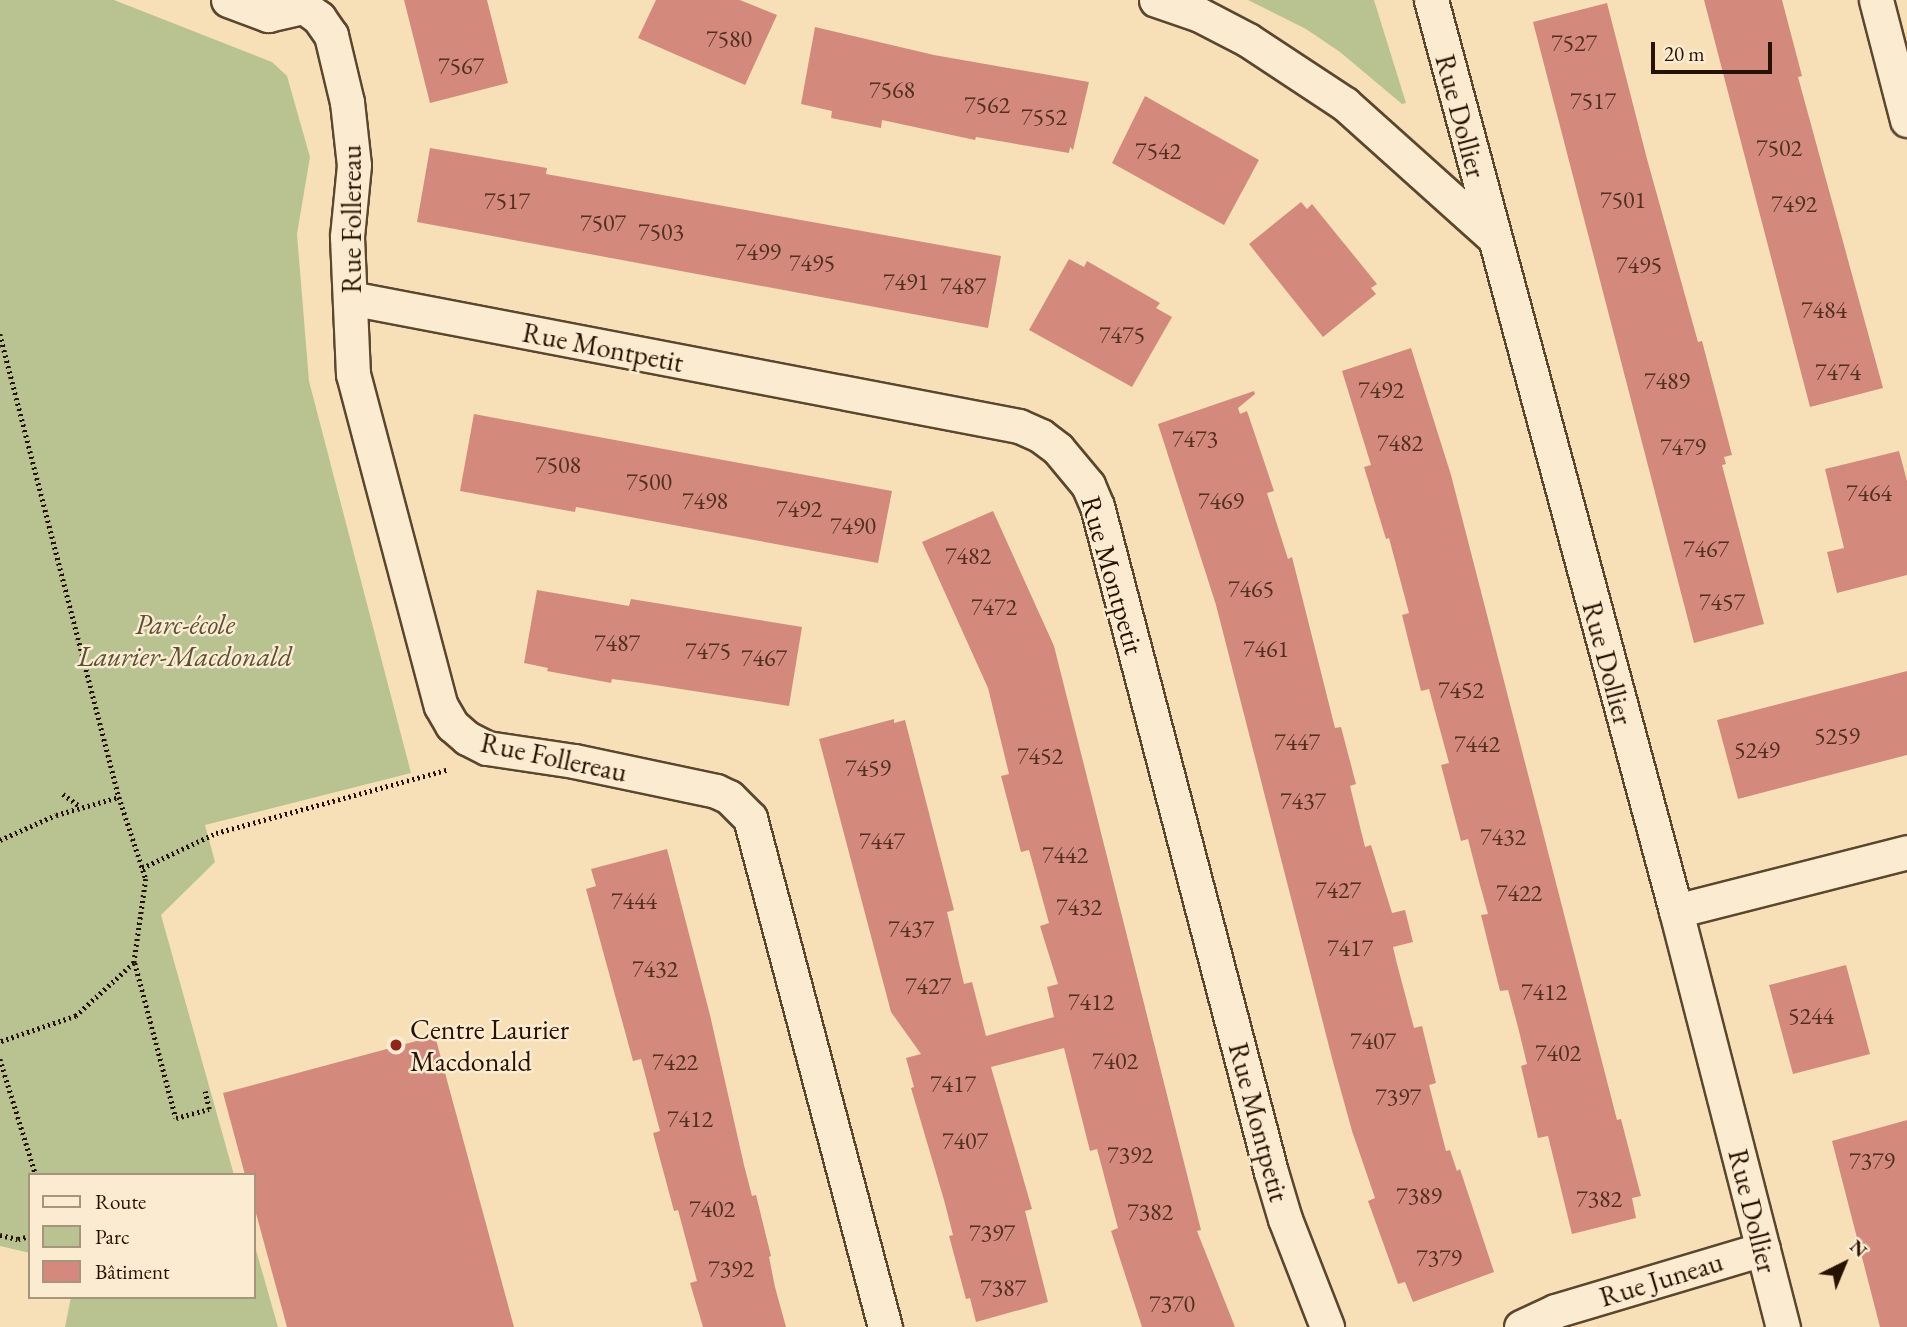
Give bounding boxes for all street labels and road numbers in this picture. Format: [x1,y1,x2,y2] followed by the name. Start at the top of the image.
[1428,51,1494,181] street label: Rue Dollier
[334,145,368,293] street label: Rue Follereau
[520,315,686,379] street label: Rue Montpetit
[1074,492,1152,658] street label: Rue Montpetit
[1575,598,1641,728] street label: Rue Dollier
[478,725,630,789] street label: Rue Follereau
[1222,1039,1296,1205] street label: Rue Montpetit
[1721,1146,1785,1276] street label: Rue Dollier
[1595,1244,1727,1314] street label: Rue Juneau

